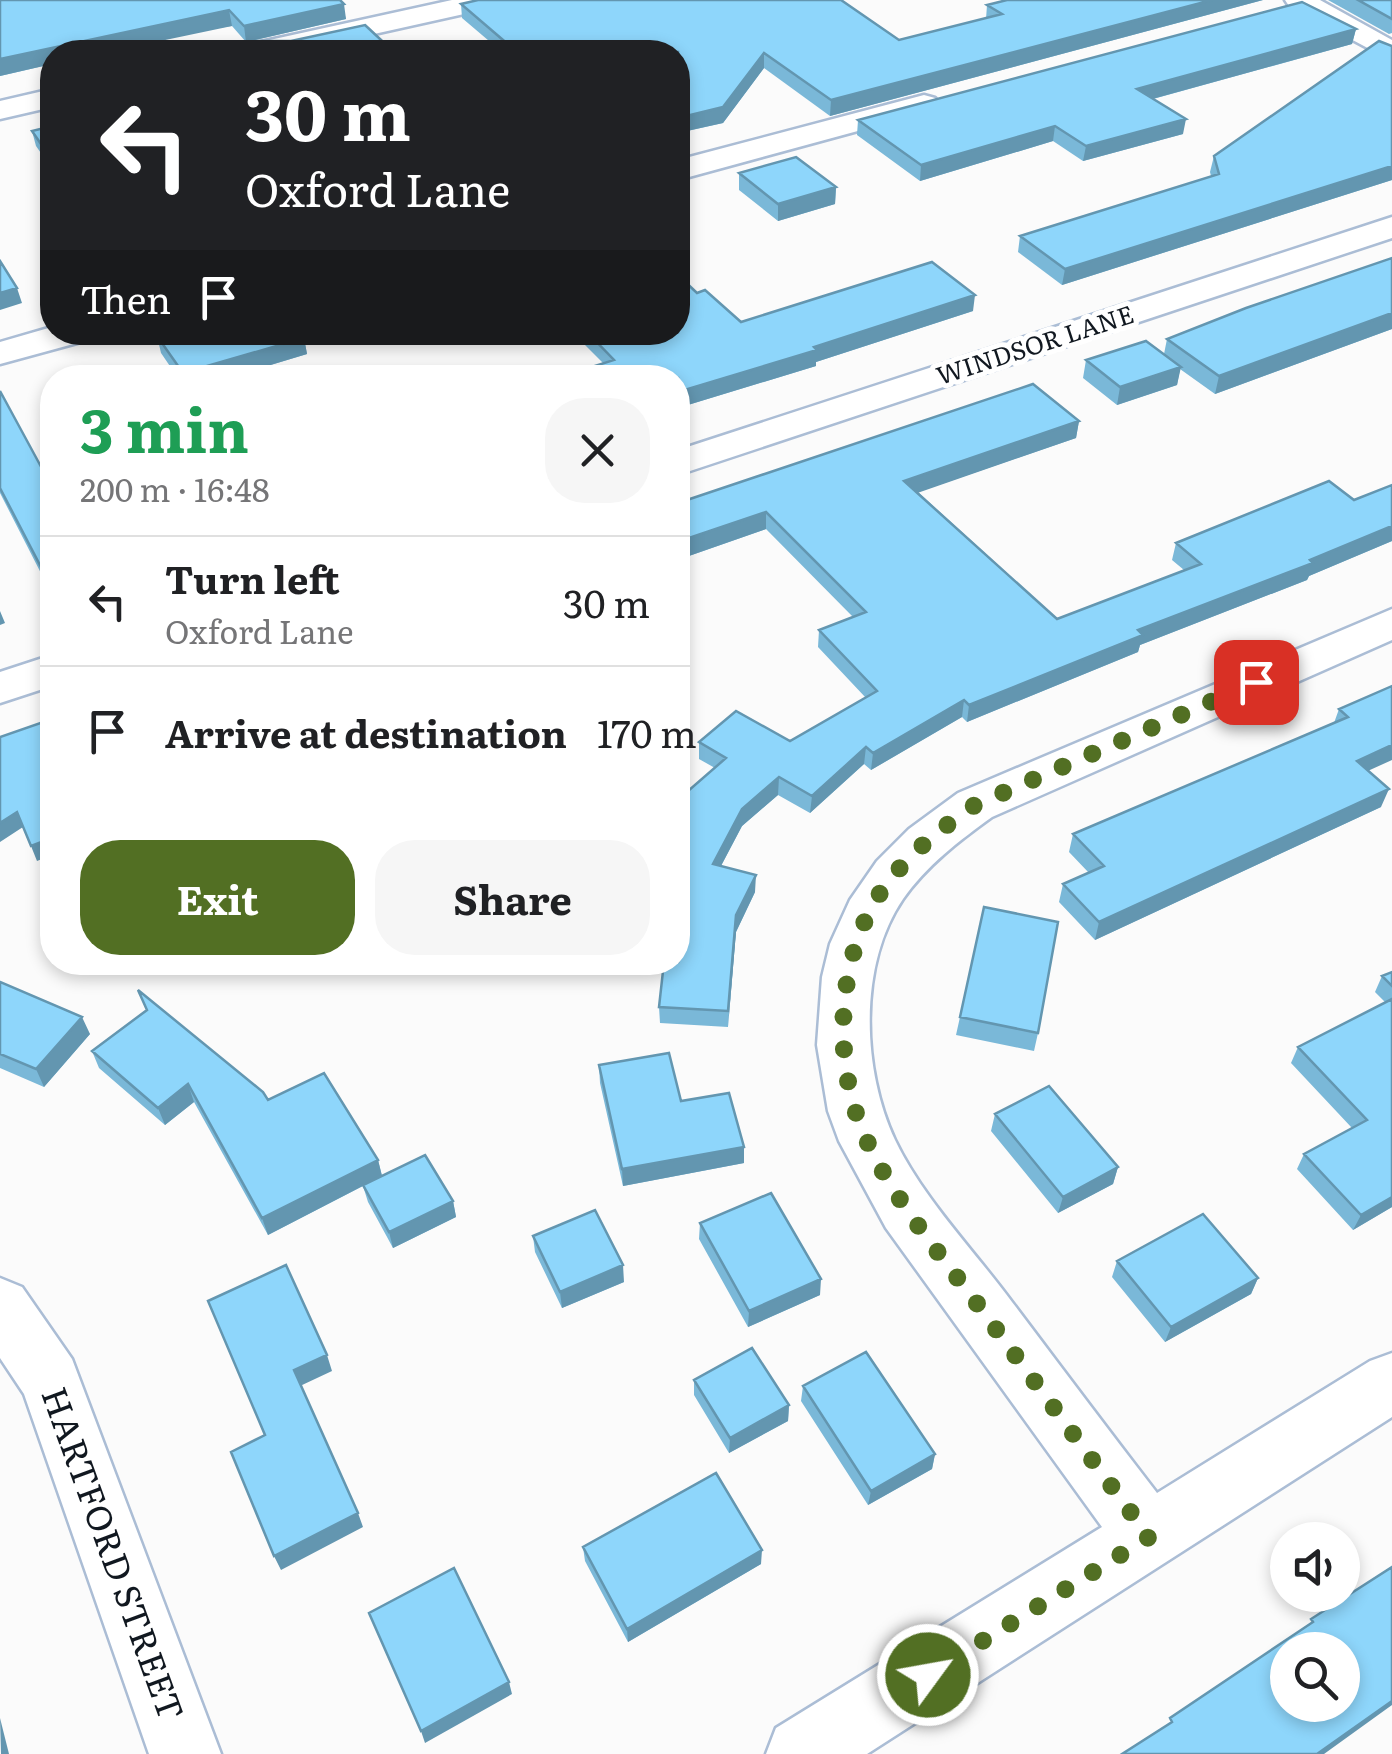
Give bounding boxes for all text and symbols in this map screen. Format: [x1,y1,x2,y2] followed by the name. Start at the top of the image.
[245,59,411,163] text: 30 m
[80,80,210,210] icon: left
[245,154,510,221] text: Oxford Lane
[80,269,171,326] text: Then
[191,270,246,325] icon: arrive
[931,294,1138,393] street label: WINDSOR LANE
[80,382,249,471] text: 3 min
[545,398,650,503] button: close
[80,464,270,512] text: 200 m · 16:48
[165,549,340,606] text: Turn left
[563,573,650,630] text: 30 m
[80,574,135,629] icon: left
[165,606,354,654] text: Oxford Lane
[1214,640,1299,725] pin
[1229,655,1284,710] icon: arrive
[165,703,567,760] text: Arrive at destination
[597,703,697,760] text: 170 m
[80,704,135,759] icon: arrive
[80,840,355,955] button: Exit
[375,840,650,955] button: Share
[30,1379,199,1727] street label: HARTFORD STREET
[1270,1522,1360,1722] map controls
[1270,1522,1360,1612] button: sound
[876,1623,980,1727] position arrow
[1270,1632,1360,1722] button: search

